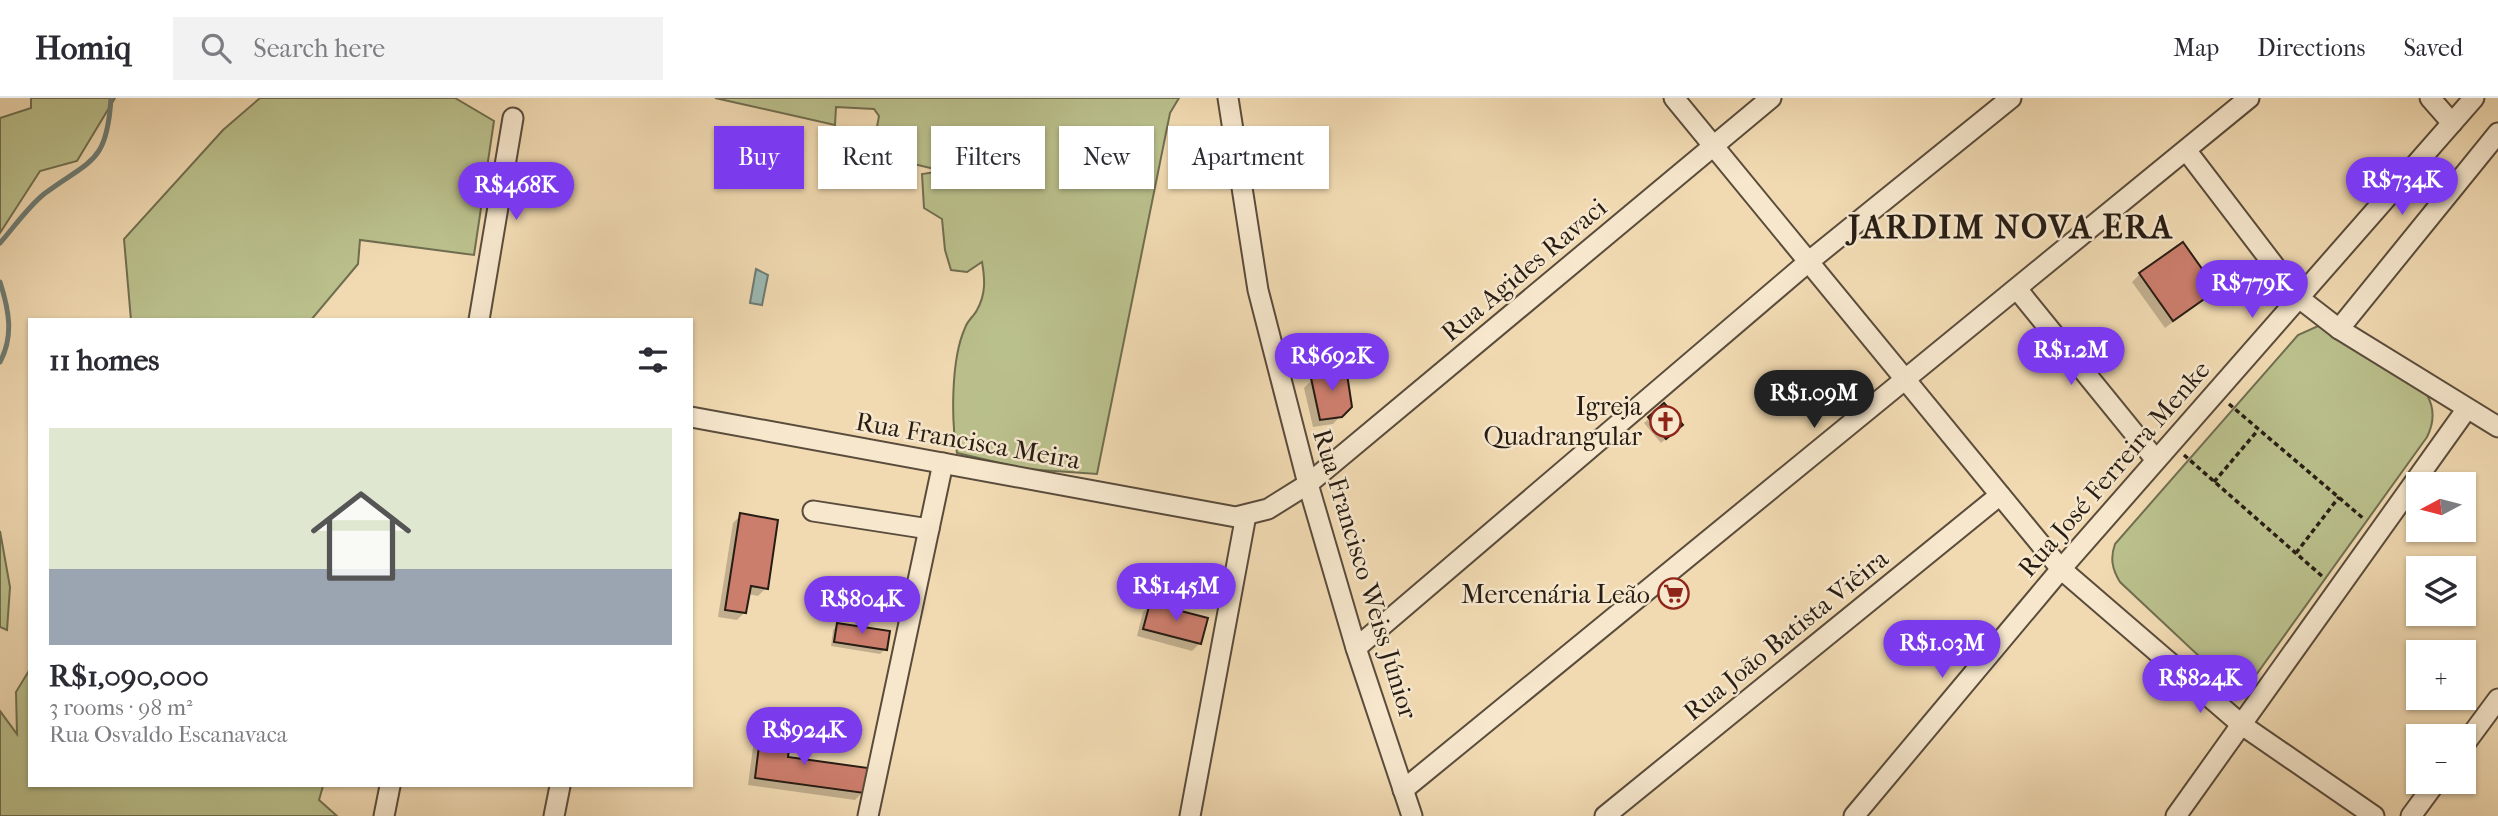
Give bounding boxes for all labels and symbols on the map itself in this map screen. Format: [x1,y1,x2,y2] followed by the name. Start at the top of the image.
[2345,158,2459,217] pin: R$734K
[459,162,573,222] pin: R$468K
[1435,192,1613,348] street label: Rua Agides Ravaci
[1845,208,2174,247] district label: JARDIM NOVA ERA
[2195,260,2309,320] pin: R$779K
[2014,328,2128,387] pin: R$1.2M
[1275,334,1389,393] pin: R$692K
[2012,354,2216,583] street label: Rua José Ferreira Menke
[1749,370,1879,430] pin: R$1.09M
[1484,391,1643,452] place label: Igreja Quadrangular
[1648,404,1682,438] church icon: Igreja Quadrangular
[853,406,1084,476] street label: Rua Francisca Meira
[1306,425,1424,723] street label: Rua Francisco Weiss Júnior
[2406,472,2476,542] north arrow
[1677,542,1895,727] street label: Rua João Batista Viêira
[1111,564,1241,623] pin: R$1.45M
[805,576,919,636] pin: R$804K
[1656,577,1690,611] supermarket icon: Mercenária Leão
[1461,579,1650,610] place label: Mercenária Leão
[1877,620,2007,680] pin: R$1.03M
[2143,656,2257,715] pin: R$824K
[747,708,861,767] pin: R$924K

